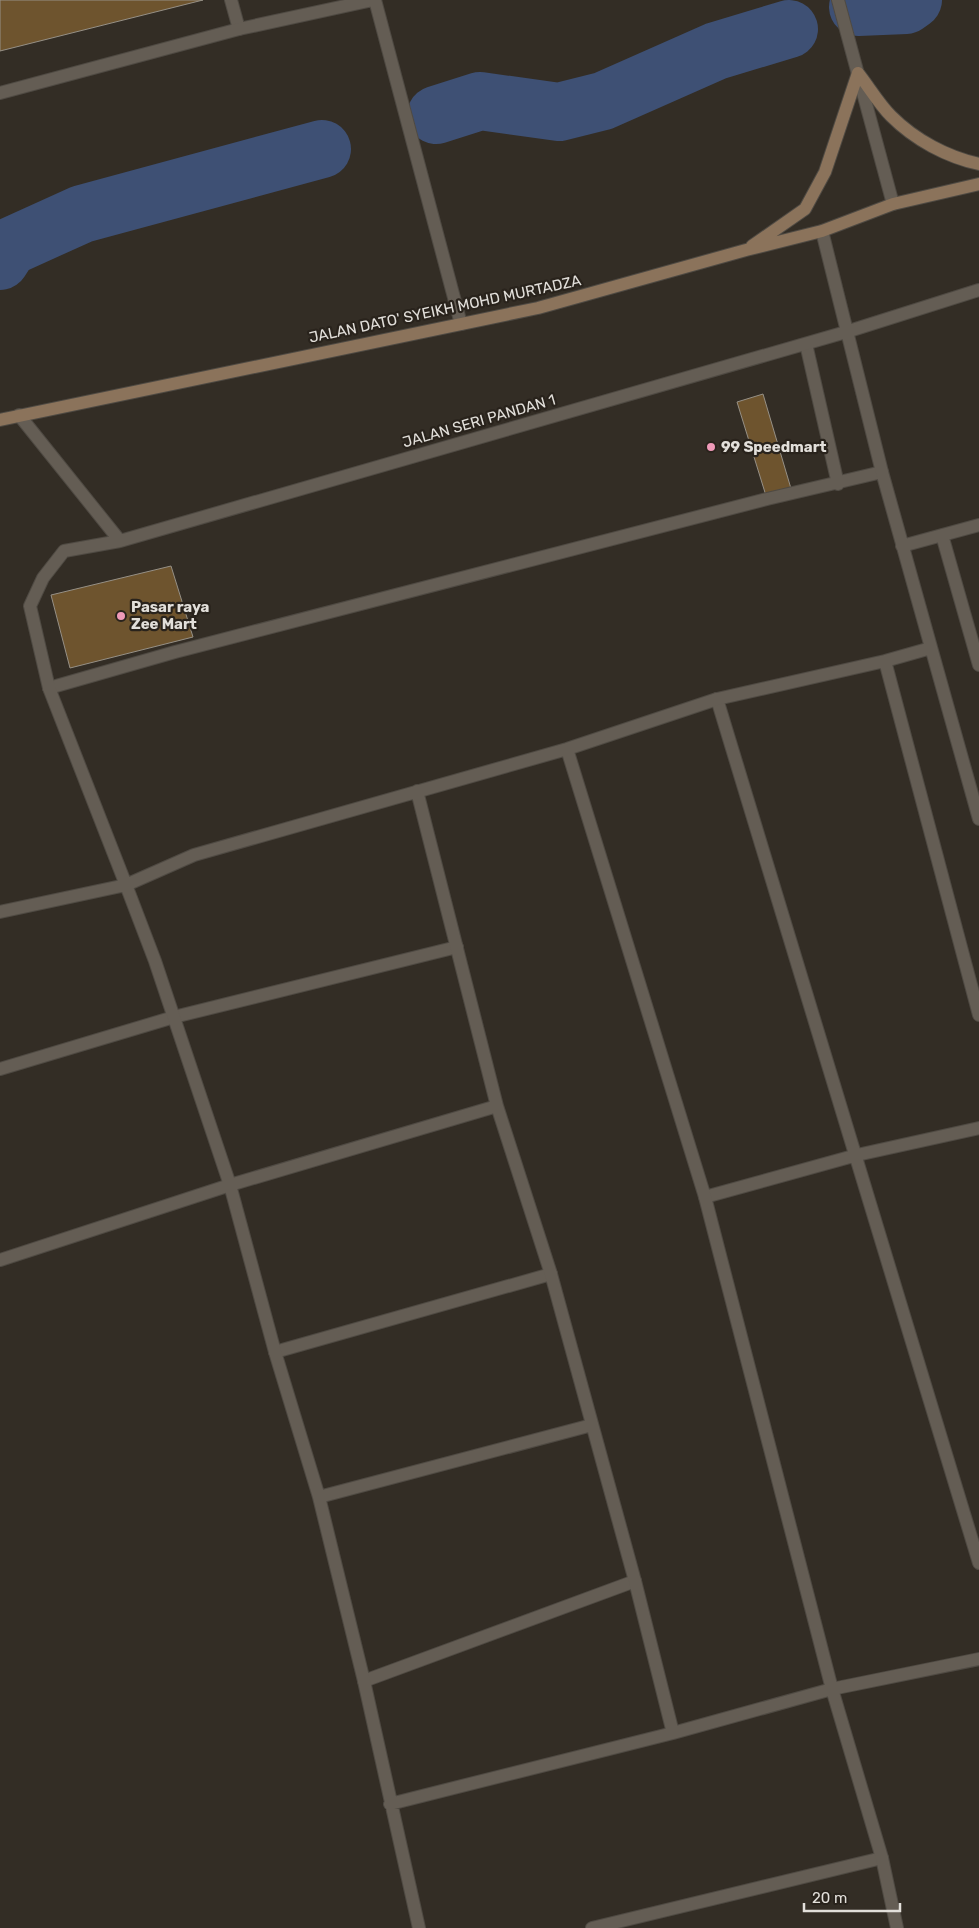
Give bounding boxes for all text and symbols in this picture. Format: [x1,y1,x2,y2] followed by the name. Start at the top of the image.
[307,271,583,347] street label: JALAN DATO' SYEIKH MOHD MURTADZA
[400,391,558,451] street label: JALAN SERI PANDAN 1
[721,438,827,456] place label: 99 Speedmart
[705,441,717,453] marker: 99 Speedmart
[131,598,210,633] place label: Pasar raya Zee Mart
[115,610,127,622] marker: Pasar raya Zee Mart
[804,1880,900,1912] scale bar
[812,1889,847,1907] text: 20 m

